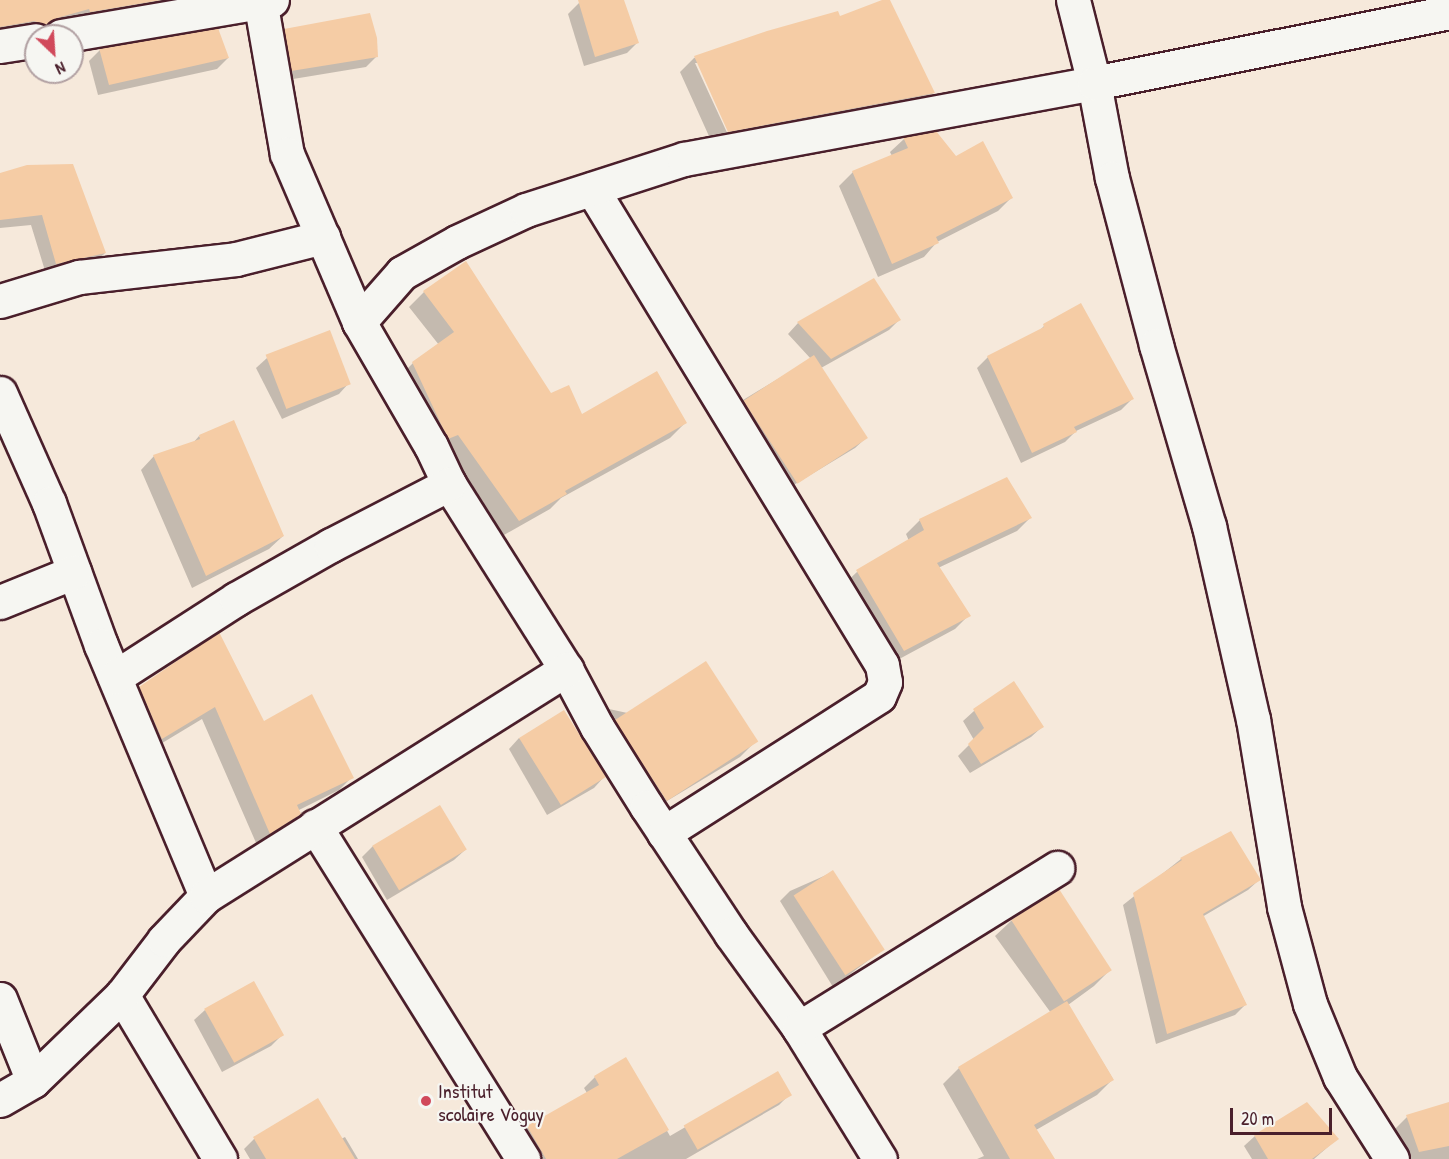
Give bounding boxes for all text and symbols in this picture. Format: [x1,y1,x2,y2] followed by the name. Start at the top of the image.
[24,24,84,84] north arrow
[52,57,69,80] text: N
[438,1078,544,1125] place label: Institut scolaire Voguy
[419,1094,433,1108] marker: Institut scolaire Voguy
[1233,1096,1335,1134] scale bar
[1241,1106,1274,1131] text: 20 m

